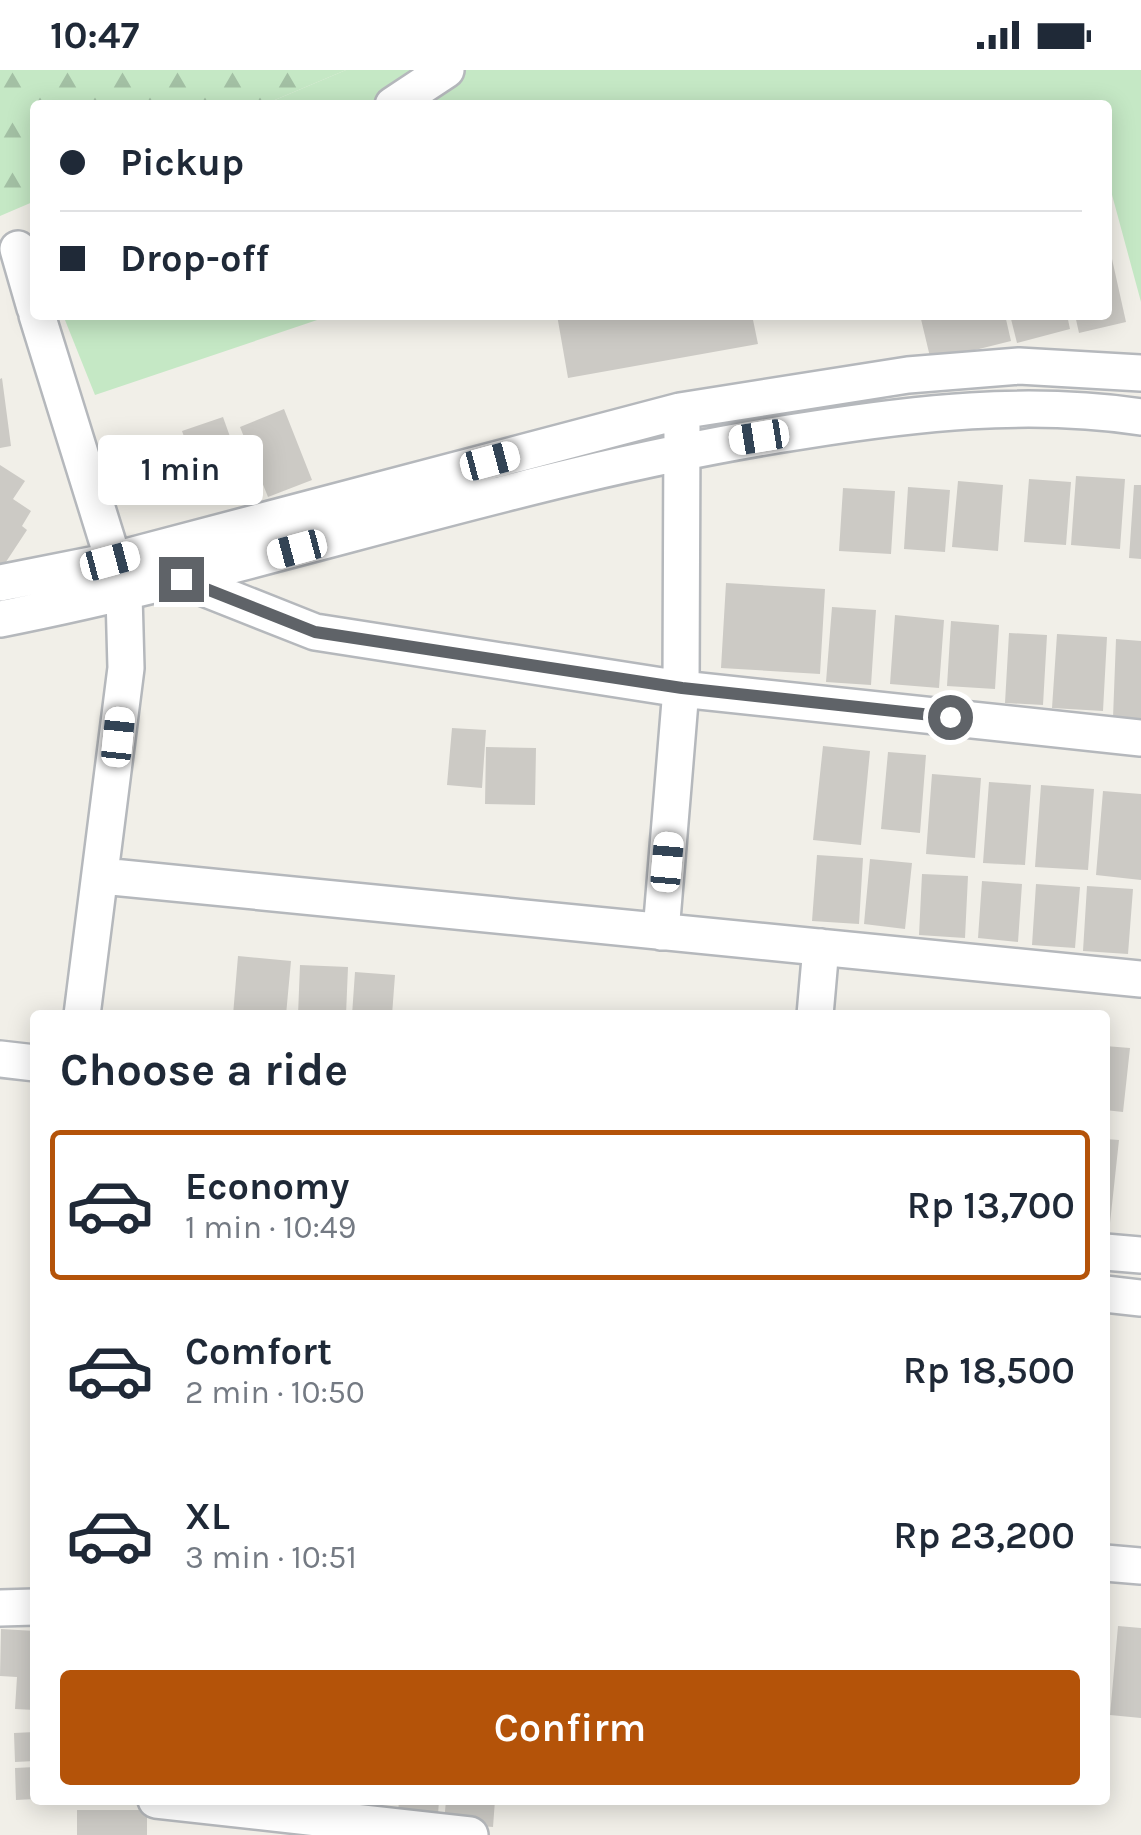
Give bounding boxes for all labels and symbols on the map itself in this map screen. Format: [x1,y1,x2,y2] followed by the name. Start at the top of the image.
[727,417,791,457] car
[99,434,264,504] callout: 1 min
[457,439,523,483] car
[264,527,330,571] car
[77,539,143,583] car
[159,557,204,602] route end
[928,695,973,740] route start
[100,706,136,768] car
[649,831,685,893] car

